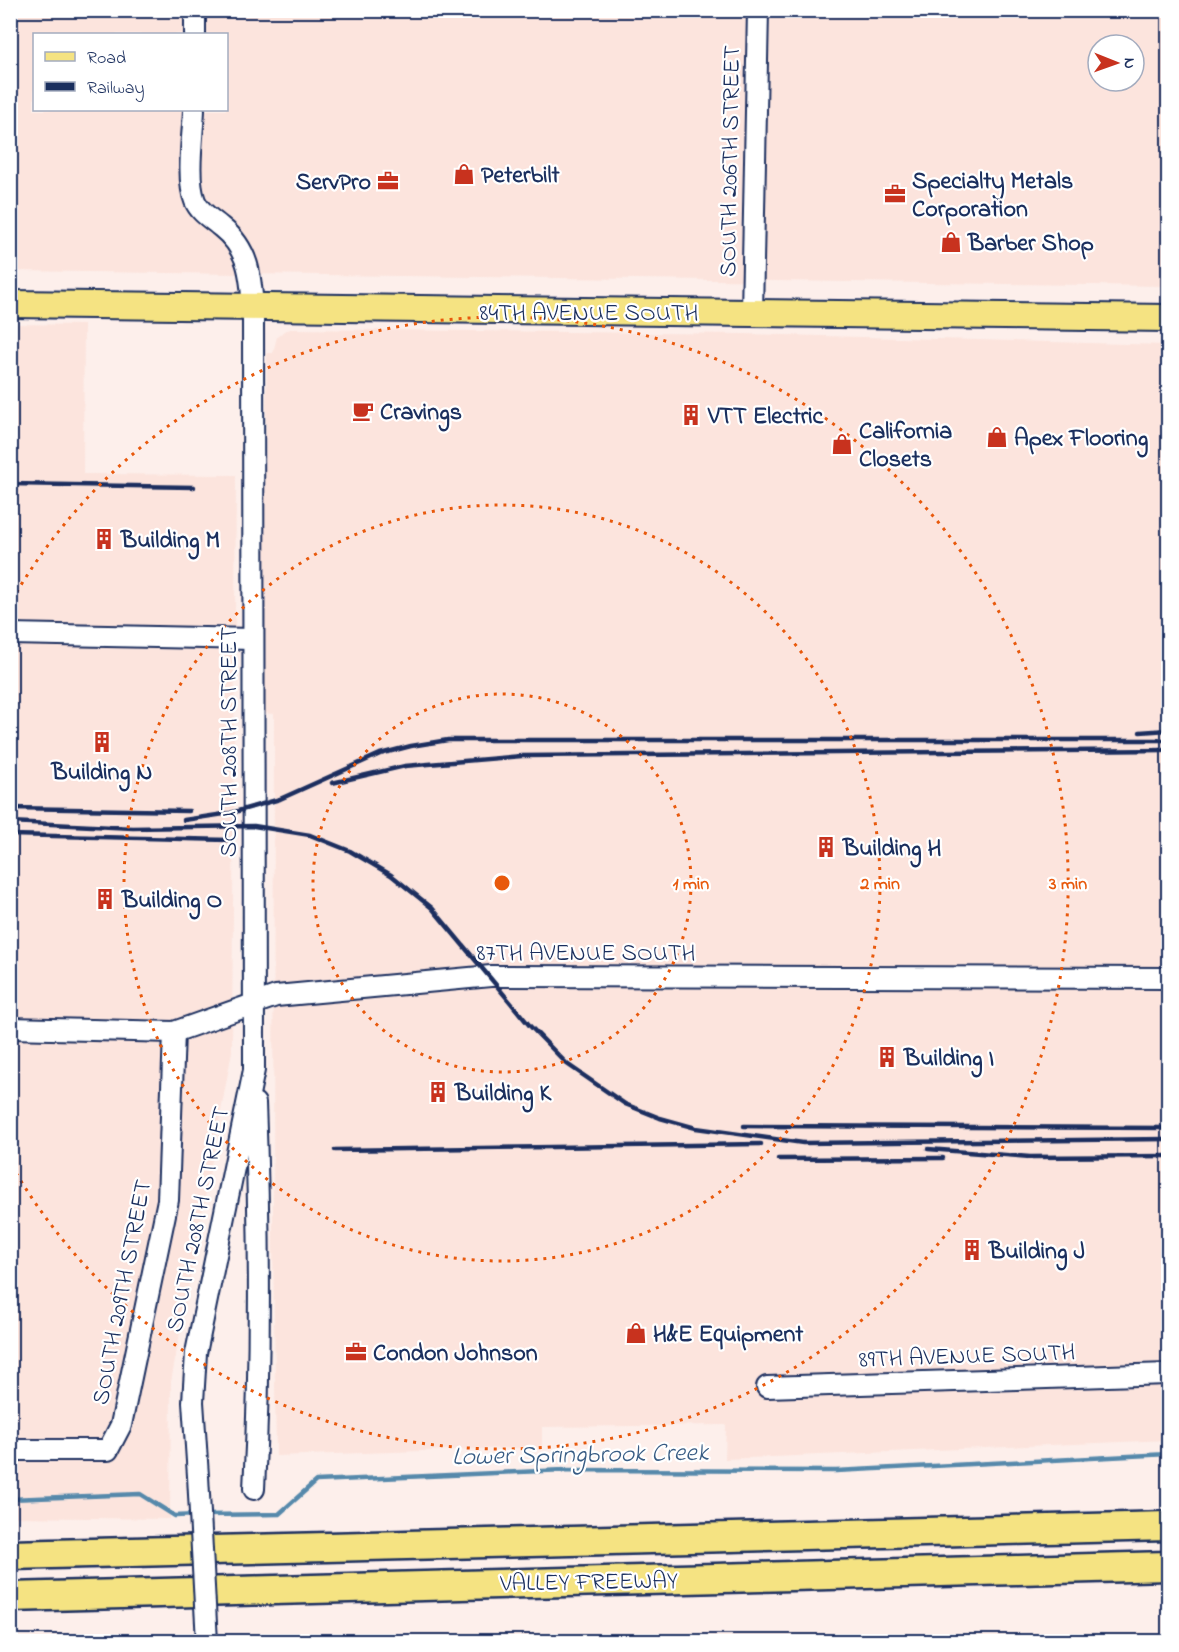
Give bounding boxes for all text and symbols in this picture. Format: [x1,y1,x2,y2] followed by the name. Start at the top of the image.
[33,33,228,111] legend
[1086,33,1146,93] north arrow
[712,45,751,277] street label: SOUTH 206TH STREET
[87,46,126,72] text: Road
[1117,58,1141,69] text: N
[87,76,144,102] text: Railway
[481,159,560,194] place label: Peterbilt
[452,162,476,186] shop icon: Peterbilt
[912,165,1073,228] place label: Specialty Metals Corporation
[296,166,371,201] place label: ServPro
[376,169,400,193] office icon: ServPro
[883,182,907,206] office icon: Specialty Metals Corporation
[967,227,1094,262] place label: Barber Shop
[939,230,963,254] shop icon: Barber Shop
[479,297,699,332] street label: 84TH AVENUE SOUTH
[380,396,462,432] place label: Cravings
[351,399,375,423] cafe icon: Cravings
[707,400,825,435] place label: VTT Electric
[679,403,703,427] building icon: VTT Electric
[859,415,952,478] place label: California Closets
[1014,422,1148,458] place label: Apex Flooring
[985,425,1009,449] shop icon: Apex Flooring
[830,432,854,456] shop icon: California Closets
[120,524,220,560] place label: Building M
[92,527,116,551] building icon: Building M
[213,627,248,857] street label: SOUTH 208TH STREET
[90,730,114,754] building icon: Building N
[51,756,152,792] place label: Building N
[842,832,942,868] place label: Building H
[814,835,838,859] building icon: Building H
[673,872,709,898] text: 1 min
[859,872,900,898] text: 2 min
[1048,872,1087,898] text: 3 min
[492,873,512,893] centre of rings
[121,884,222,920] place label: Building O
[93,887,117,911] building icon: Building O
[476,937,696,972] street label: 87TH AVENUE SOUTH
[903,1042,994,1078] place label: Building I
[875,1045,899,1069] building icon: Building I
[454,1077,553,1113] place label: Building K
[426,1080,450,1104] building icon: Building K
[158,1103,241,1336] street label: SOUTH 208TH STREET
[84,1177,162,1408] street label: SOUTH 209TH STREET
[988,1235,1085,1271] place label: Building J
[960,1238,984,1262] building icon: Building J
[653,1318,804,1353] place label: H&E Equipment
[624,1321,648,1345] shop icon: H&E Equipment
[858,1336,1076,1379] street label: 89TH AVENUE SOUTH
[373,1337,538,1372] place label: Condon Johnson
[344,1340,368,1364] office icon: Condon Johnson
[452,1435,710,1477] water label: Lower Springbrook Creek
[499,1564,678,1603] street label: VALLEY FREEWAY

